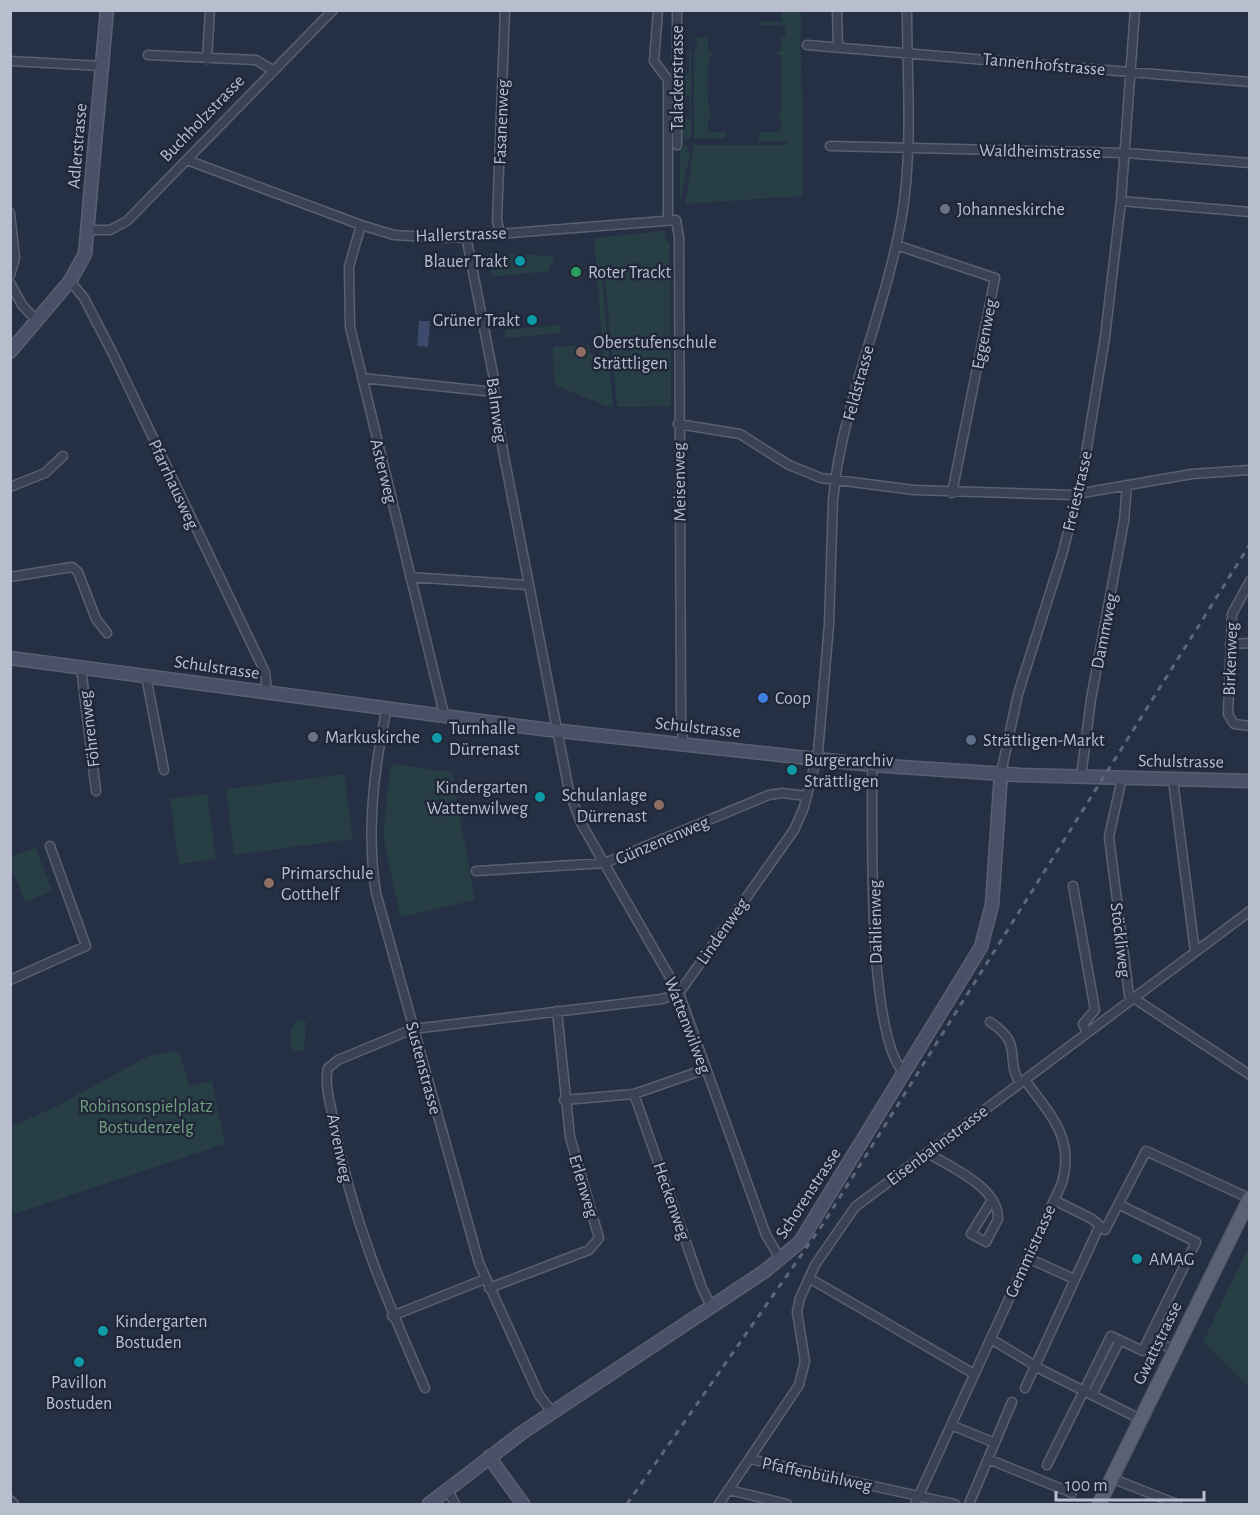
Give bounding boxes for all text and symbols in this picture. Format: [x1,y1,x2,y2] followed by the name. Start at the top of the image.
[669,25,687,131] street label: Talackerstrasse
[982,51,1106,79] street label: Tannenhofstrasse
[157,72,248,166] street label: Buchholzstrasse
[492,79,512,165] street label: Fasanenweg
[65,102,91,190] street label: Adlerstrasse
[979,142,1101,162] street label: Waldheimstrasse
[957,201,1065,219] place label: Johanneskirche
[938,202,952,216] marker: Johanneskirche
[415,224,507,246] street label: Hallerstrasse
[424,253,508,271] place label: Blauer Trakt
[513,254,527,268] marker: Blauer Trakt
[588,264,671,282] place label: Roter Trackt
[569,265,583,279] marker: Roter Trackt
[969,297,1001,371] street label: Eggenweg
[433,312,520,330] place label: Grüner Trakt
[525,313,539,327] marker: Grüner Trakt
[593,334,717,373] place label: Oberstufenschule Strättligen
[840,344,878,423] street label: Feldstrasse
[574,345,588,359] marker: Oberstufenschule Strättligen
[483,377,509,444] street label: Balmweg
[145,437,202,532] street label: Pfarrhausweg
[366,437,400,505] street label: Asterweg
[670,442,690,522] street label: Meisenweg
[1060,449,1096,533] street label: Freiestrasse
[1089,592,1121,671] street label: Dammweg
[1221,622,1241,696] street label: Birkenweg
[173,653,261,683] street label: Schulstrasse
[76,689,104,768] street label: Föhrenweg
[775,690,811,708] place label: Coop
[756,691,770,705] marker: Coop
[654,715,742,741] street label: Schulstrasse
[449,720,520,759] place label: Turnhalle Dürrenast
[325,729,420,747] place label: Markuskirche
[306,730,320,744] marker: Markuskirche
[430,731,444,745] marker: Turnhalle Dürrenast
[983,732,1105,750] place label: Strättligen-Markt
[964,733,978,747] marker: Strättligen-Markt
[804,752,894,791] place label: Burgerarchiv Strättligen
[1138,752,1224,772] street label: Schulstrasse
[785,763,799,777] marker: Burgerarchiv Strättligen
[426,779,528,818] place label: Kindergarten Wattenwilweg
[562,787,647,826] place label: Schulanlage Dürrenast
[533,790,547,804] marker: Kindergarten Wattenwilweg
[652,798,666,812] marker: Schulanlage Dürrenast
[613,813,712,869] street label: Günzenenweg
[281,865,374,904] place label: Primarschule Gotthelf
[262,876,276,890] marker: Primarschule Gotthelf
[866,880,886,964] street label: Dahlienweg
[694,895,752,968] street label: Lindenweg
[1106,902,1134,979] street label: Stöckliweg
[660,975,714,1076] street label: Wattenwilweg
[402,1020,444,1117] street label: Sustenstrasse
[79,1098,213,1137] park label: Robinsonspielplatz Bostudenzelg
[884,1102,991,1189] street label: Eisenbahnstrasse
[323,1112,355,1184] street label: Arvenweg
[773,1145,845,1242] street label: Schorenstrasse
[565,1153,601,1220] street label: Erlenweg
[649,1160,693,1243] street label: Heckenweg
[1002,1202,1059,1301] street label: Gemmistrasse
[1149,1251,1195,1269] place label: AMAG
[1130,1252,1144,1266] marker: AMAG
[1130,1299,1186,1388] street label: Gwattstrasse
[115,1313,207,1352] place label: Kindergarten Bostuden
[96,1324,110,1338] marker: Kindergarten Bostuden
[72,1355,86,1369] marker: Pavillon Bostuden
[46,1374,112,1413] place label: Pavillon Bostuden
[760,1455,874,1495] street label: Pfaffenbühlweg
[1056,1464,1204,1502] scale bar
[1065,1477,1108,1495] text: 100 m

